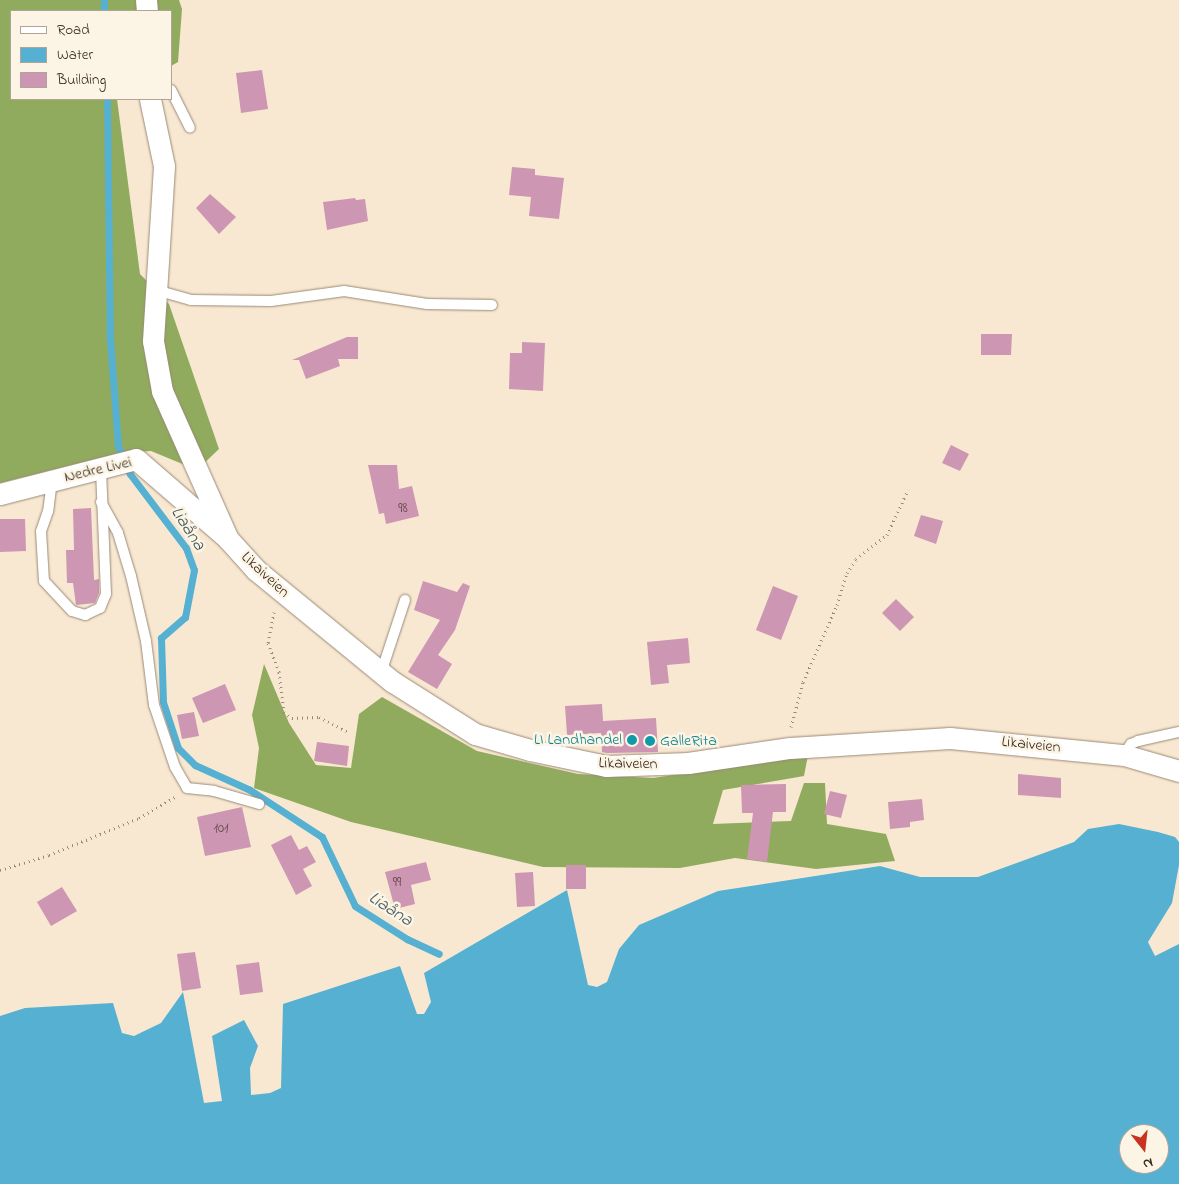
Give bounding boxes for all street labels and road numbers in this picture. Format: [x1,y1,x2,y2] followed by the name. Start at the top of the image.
[62,453,134,487] street label: Nedre Livei
[237,548,293,602] street label: Likaiveien
[1001,732,1061,758] street label: Likaiveien
[598,754,658,774] street label: Likaiveien

